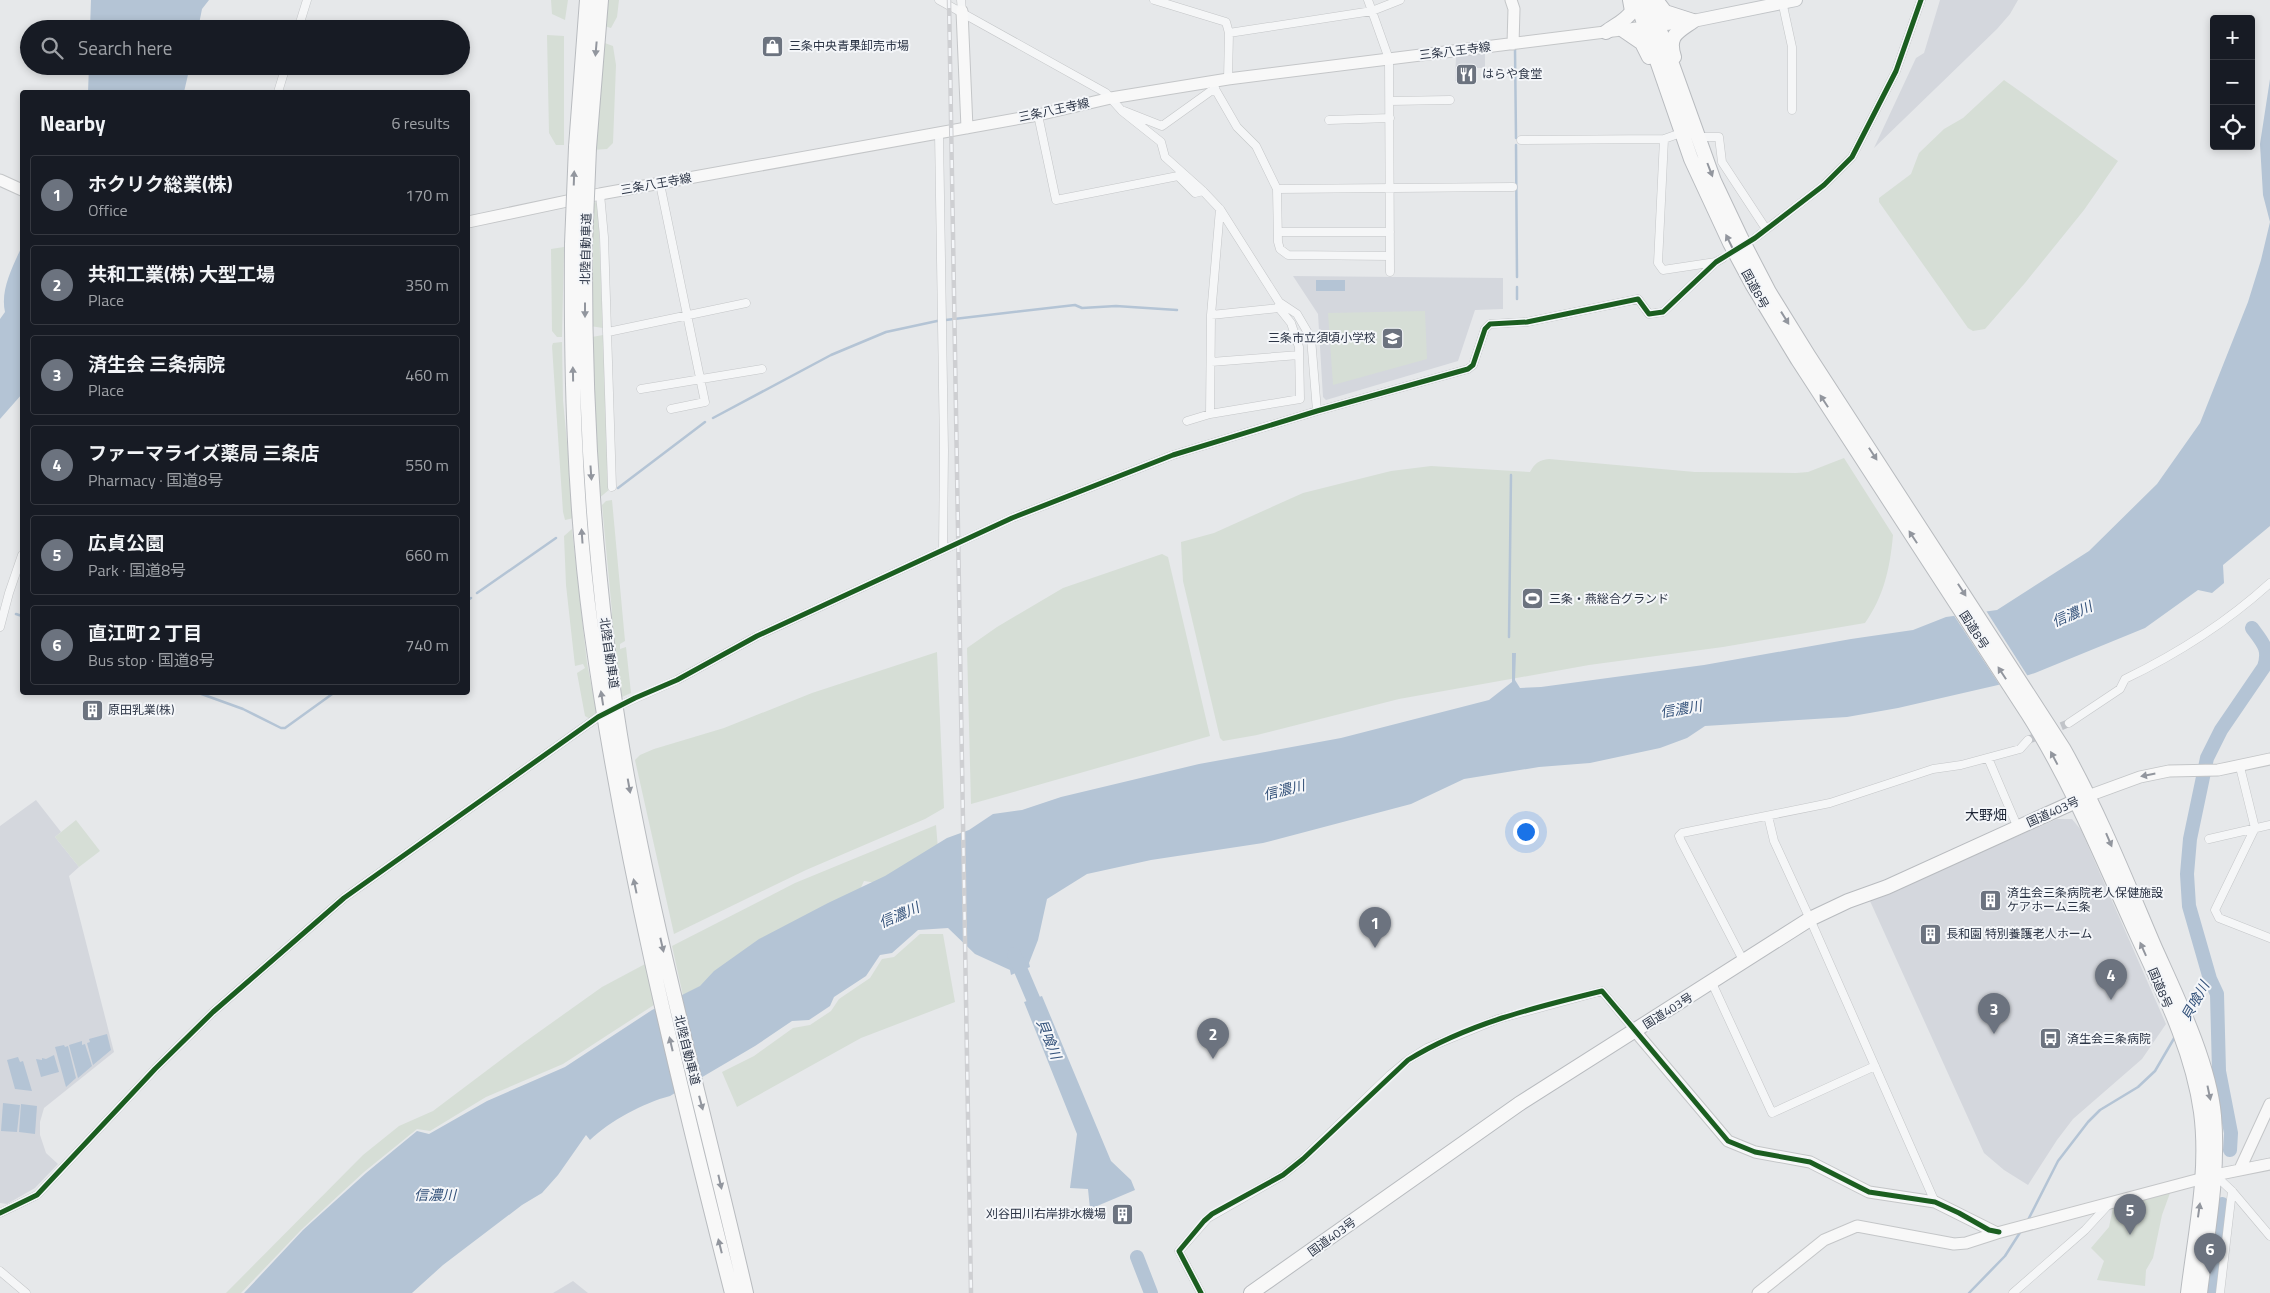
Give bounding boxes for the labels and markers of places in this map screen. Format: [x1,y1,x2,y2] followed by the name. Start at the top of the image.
[761,34,785,58] shop icon: 三条中央青果卸売市場
[789,36,909,55] place label: 三条中央青果卸売市場
[1454,62,1478,86] restaurant icon: はらや食堂
[1482,64,1542,83] place label: はらや食堂
[1380,326,1404,350] school or university icon: 三条市立須頃小学校
[1268,328,1376,347] place label: 三条市立須頃小学校
[1521,587,1545,611] sports icon: 三条・燕総合グランド
[1549,589,1669,608] place label: 三条・燕総合グランド
[80,698,104,722] building icon: 原田乳業(株)
[108,700,174,719] place label: 原田乳業(株)
[2007,883,2163,916] place label: 済生会三条病院老人保健施設 ケアホーム三条
[1979,888,2003,912] building icon: 済生会三条病院老人保健施設 ケアホーム三条
[1359,907,1391,948] pin: 1
[1918,922,1942,946] building icon: 長和園 特別養護老人ホーム
[1946,924,2092,943] place label: 長和園 特別養護老人ホーム
[2095,959,2127,1000] pin: 4
[1978,993,2010,1034] pin: 3
[1197,1018,1229,1059] pin: 2
[2039,1027,2063,1051] bus stop icon: 済生会三条病院
[2067,1029,2151,1048] place label: 済生会三条病院
[2114,1194,2146,1235] pin: 5
[1110,1202,1134,1226] building icon: 刈谷田川右岸排水機場
[986,1204,1106,1223] place label: 刈谷田川右岸排水機場
[2194,1233,2226,1274] pin: 6

